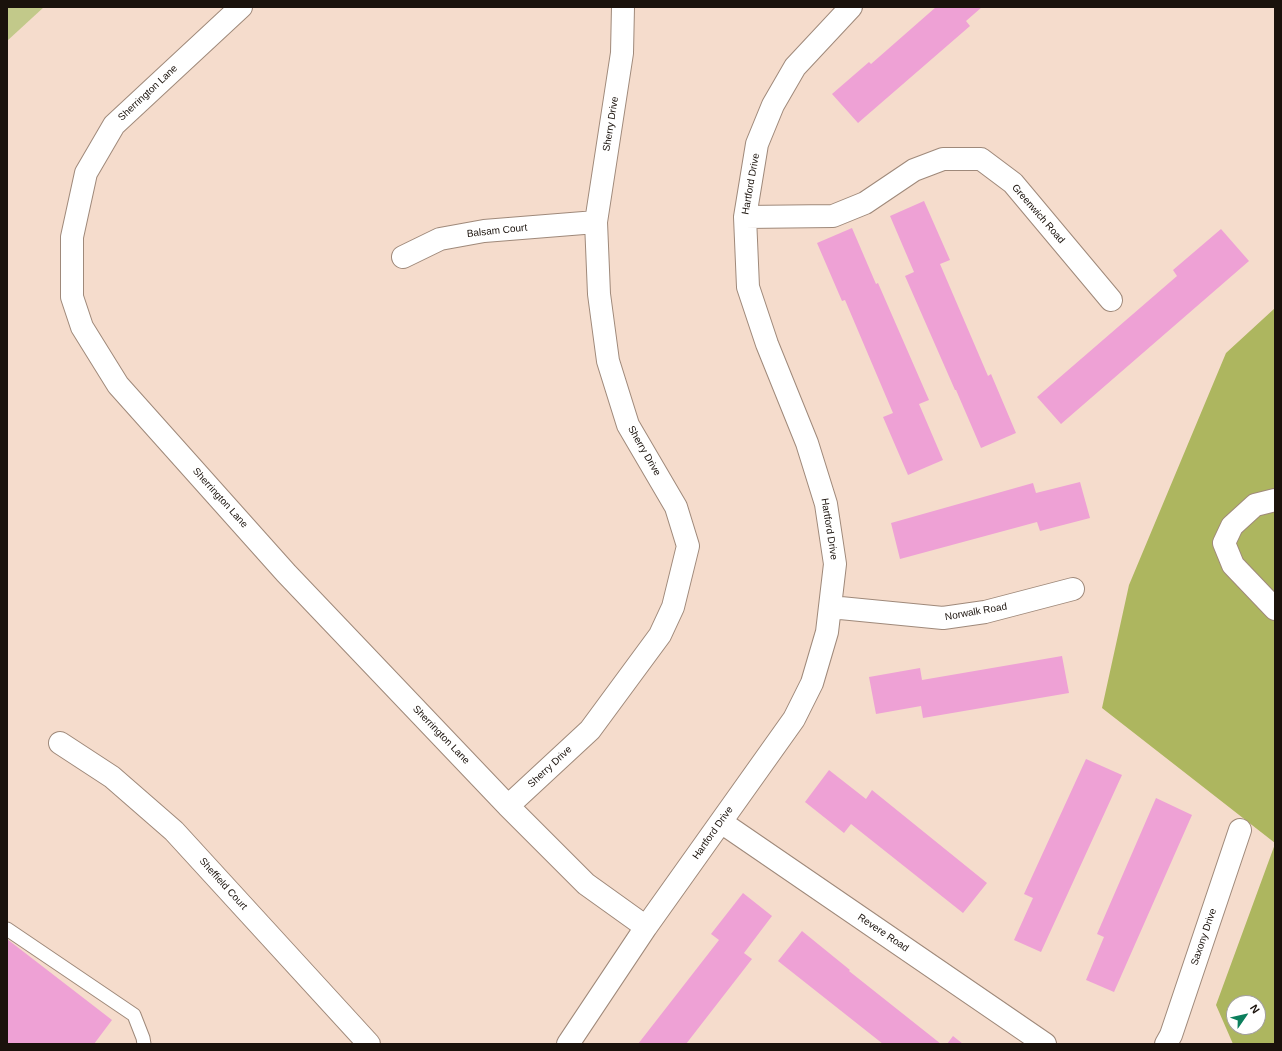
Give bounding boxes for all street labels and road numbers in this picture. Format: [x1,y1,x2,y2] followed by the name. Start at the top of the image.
[116,62,180,124] street label: Sherrington Lane
[601,96,621,152] street label: Sherry Drive
[740,152,762,216] street label: Hartford Drive
[1009,182,1067,246] street label: Greenwich Road
[466,222,528,240] street label: Balsam Court
[625,424,663,478] street label: Sherry Drive
[190,465,250,531] street label: Sherrington Lane
[818,497,840,561] street label: Hartford Drive
[944,601,1008,623] street label: Norwalk Road
[410,703,472,767] street label: Sherrington Lane
[526,744,574,790] street label: Sherry Drive
[690,804,736,862] street label: Hartford Drive
[196,855,250,913] street label: Sheffield Court
[1189,907,1219,967] street label: Saxony Drive
[855,912,911,954] street label: Revere Road

